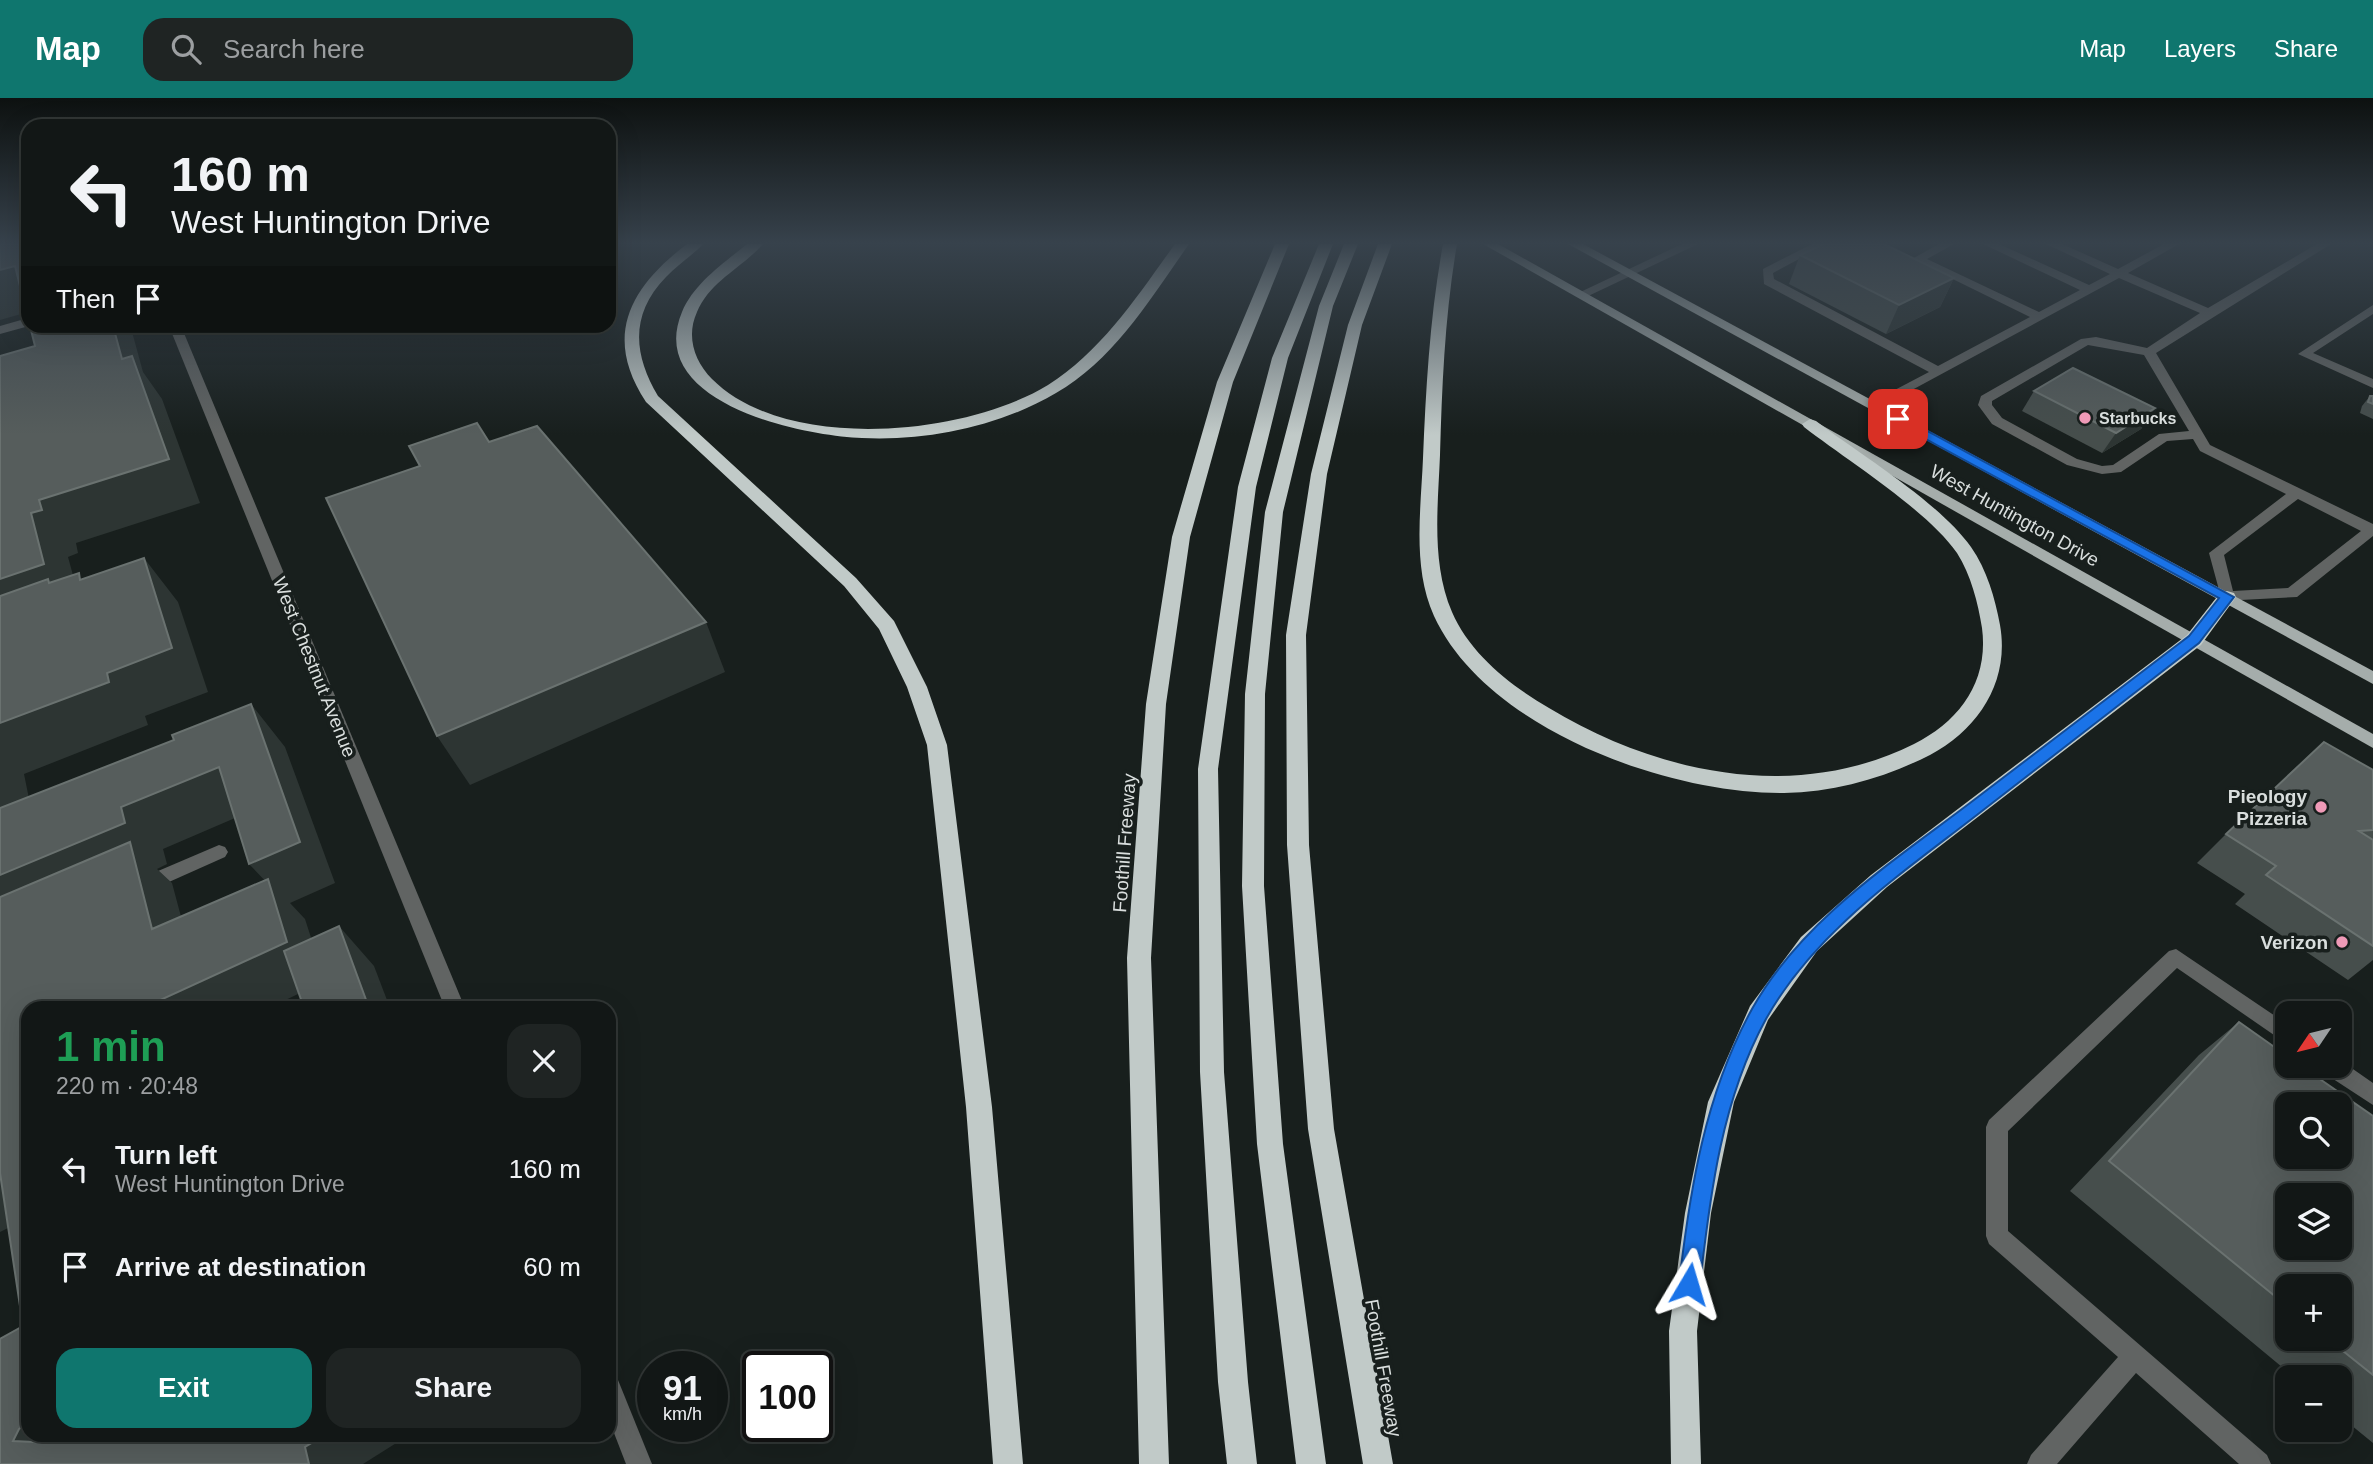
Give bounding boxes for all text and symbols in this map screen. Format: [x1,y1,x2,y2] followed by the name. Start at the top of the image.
[143,18,633,81] search box
[35,30,101,67] text: Map
[167,30,205,68] icon: search
[223,34,365,64] text: Search here
[2079,35,2126,62] text: Map
[2164,35,2236,62] text: Layers
[2274,35,2338,62] text: Share
[56,147,147,238] icon: left
[171,147,310,201] text: 160 m
[171,204,491,240] text: West Huntington Drive
[129,280,167,318] icon: arrive
[56,284,115,314] text: Then
[1868,389,1928,449] pin
[1879,400,1917,438] icon: arrive
[2077,410,2093,426] marker: Starbucks
[2099,410,2176,427] place label: Starbucks
[1927,460,2103,571] street label: West Huntington Drive
[269,574,360,760] street label: West Chestnut Avenue
[1109,772,1140,913] street label: Foothill Freeway
[2228,786,2307,829] place label: Pieology Pizzeria
[2313,799,2329,815] marker: Pieology Pizzeria
[2260,932,2328,953] place label: Verizon
[2334,934,2350,950] marker: Verizon
[2275,1001,2352,1078] north arrow
[2275,1001,2352,1442] map controls
[56,1023,166,1070] text: 1 min
[507,1024,581,1098] button: close
[56,1073,198,1099] text: 220 m · 20:48
[2275,1092,2352,1169] button: search
[115,1140,217,1170] text: Turn left
[56,1150,94,1188] icon: left
[509,1154,581,1184] text: 160 m
[115,1171,345,1197] text: West Huntington Drive
[2275,1183,2352,1260] button: layers
[1652,1247,1726,1321] position arrow
[56,1248,94,1286] icon: arrive
[115,1252,366,1282] text: Arrive at destination
[523,1252,581,1282] text: 60 m
[2275,1274,2352,1351] button: +
[1361,1298,1406,1439] street label: Foothill Freeway
[56,1348,312,1428] button: Exit
[326,1348,581,1428] button: Share
[742,1351,833,1442] speed limit sign: 100
[2275,1365,2352,1442] button: −
[663,1368,702,1407] text: 91
[663,1404,702,1424] text: km/h

